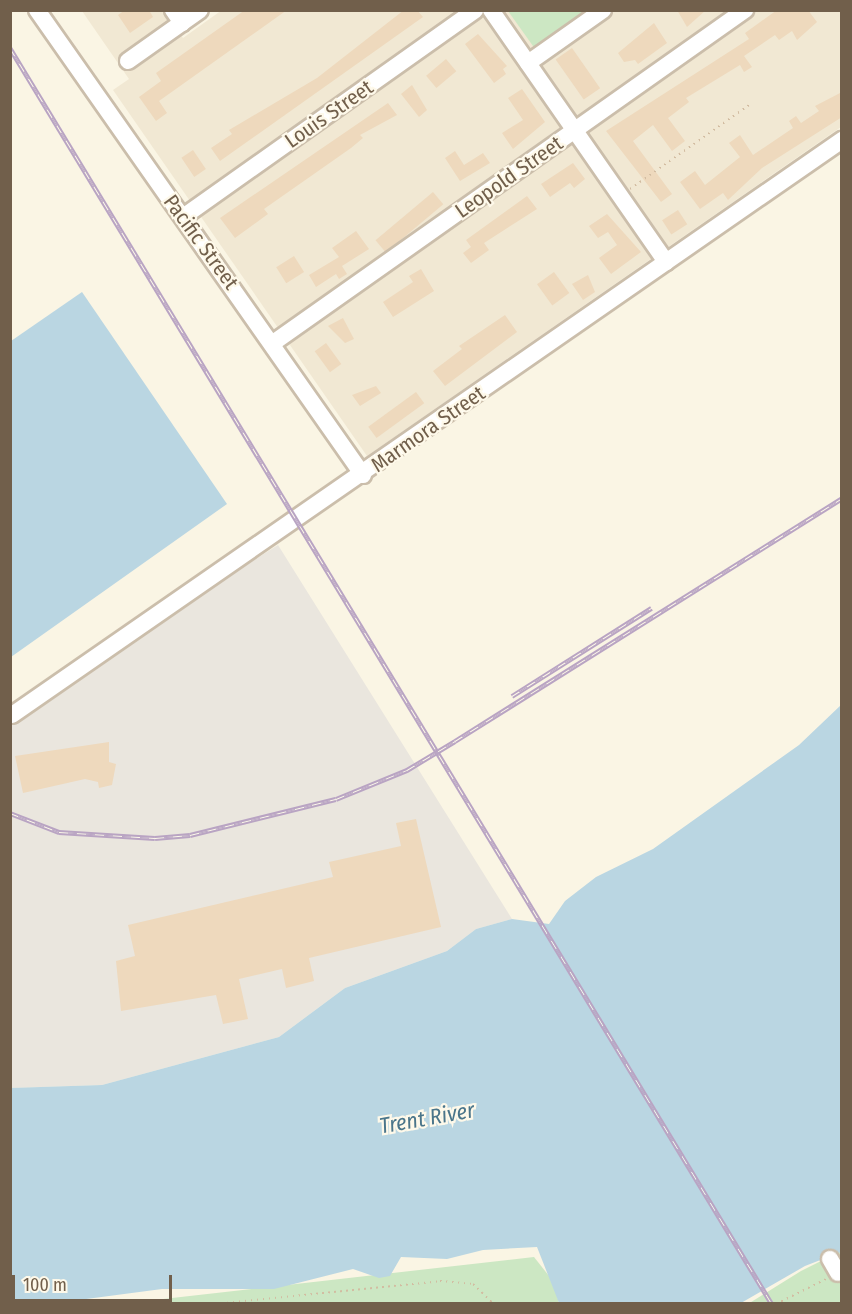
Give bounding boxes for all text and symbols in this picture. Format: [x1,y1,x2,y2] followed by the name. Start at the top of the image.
[280,75,378,153] street label: Louis Street
[450,131,568,223] street label: Leopold Street
[158,190,244,294] street label: Pacific Street
[366,380,490,478] street label: Marmora Street
[378,1097,476,1139] water label: Trent River
[15,1263,176,1301] scale bar
[23,1274,67,1296] text: 100 m

